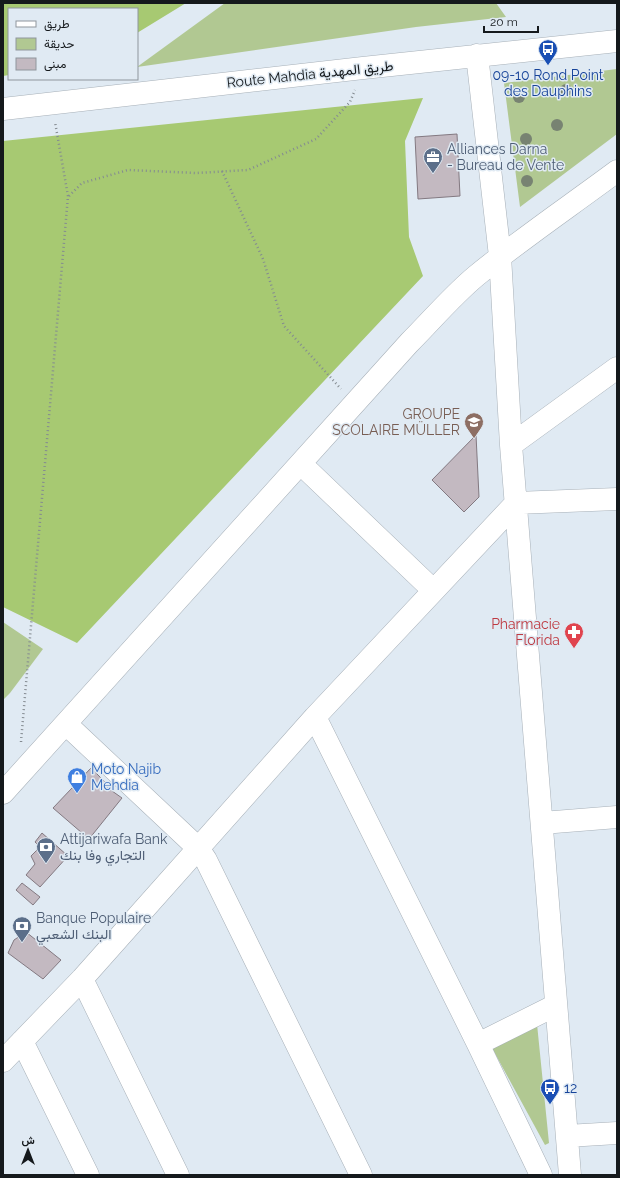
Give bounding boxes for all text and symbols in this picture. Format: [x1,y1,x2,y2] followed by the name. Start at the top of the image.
[8,8,138,80] legend
[484,8,538,34] scale bar
[490,15,518,29] text: 20 m
[44,17,70,32] text: طريق
[44,37,74,51] text: حديقة
[537,38,559,66] bus stop icon: 09-10 Rond Point des Dauphins
[44,57,66,72] text: مبنى
[226,57,394,92] street label: Route Mahdia طريق المهدية
[492,67,604,99] place label: 09-10 Rond Point des Dauphins
[447,141,564,173] place label: Alliances Darna - Bureau de Vente
[422,146,444,174] office icon: Alliances Darna - Bureau de Vente
[332,406,460,438] place label: GROUPE SCOLAIRE MÜLLER
[463,411,485,439] school or university icon: GROUPE SCOLAIRE MÜLLER
[491,616,560,648] place label: Pharmacie Florida
[563,621,585,649] pharmacy icon: Pharmacie Florida
[91,761,161,793] place label: Moto Najib Mehdia
[66,766,88,794] shop icon: Moto Najib Mehdia
[60,831,168,867] place label: Attijariwafa Bank التجاري وفا بنك
[35,836,57,864] bank icon: Attijariwafa Bank التجاري وفا بنك
[36,910,151,946] place label: Banque Populaire البنك الشعبي
[11,915,33,943] bank icon: Banque Populaire البنك الشعبي
[539,1077,561,1105] bus stop icon: 12
[564,1080,577,1096] place label: 12
[8,1130,48,1170] north arrow
[21,1134,35,1147] text: ش

